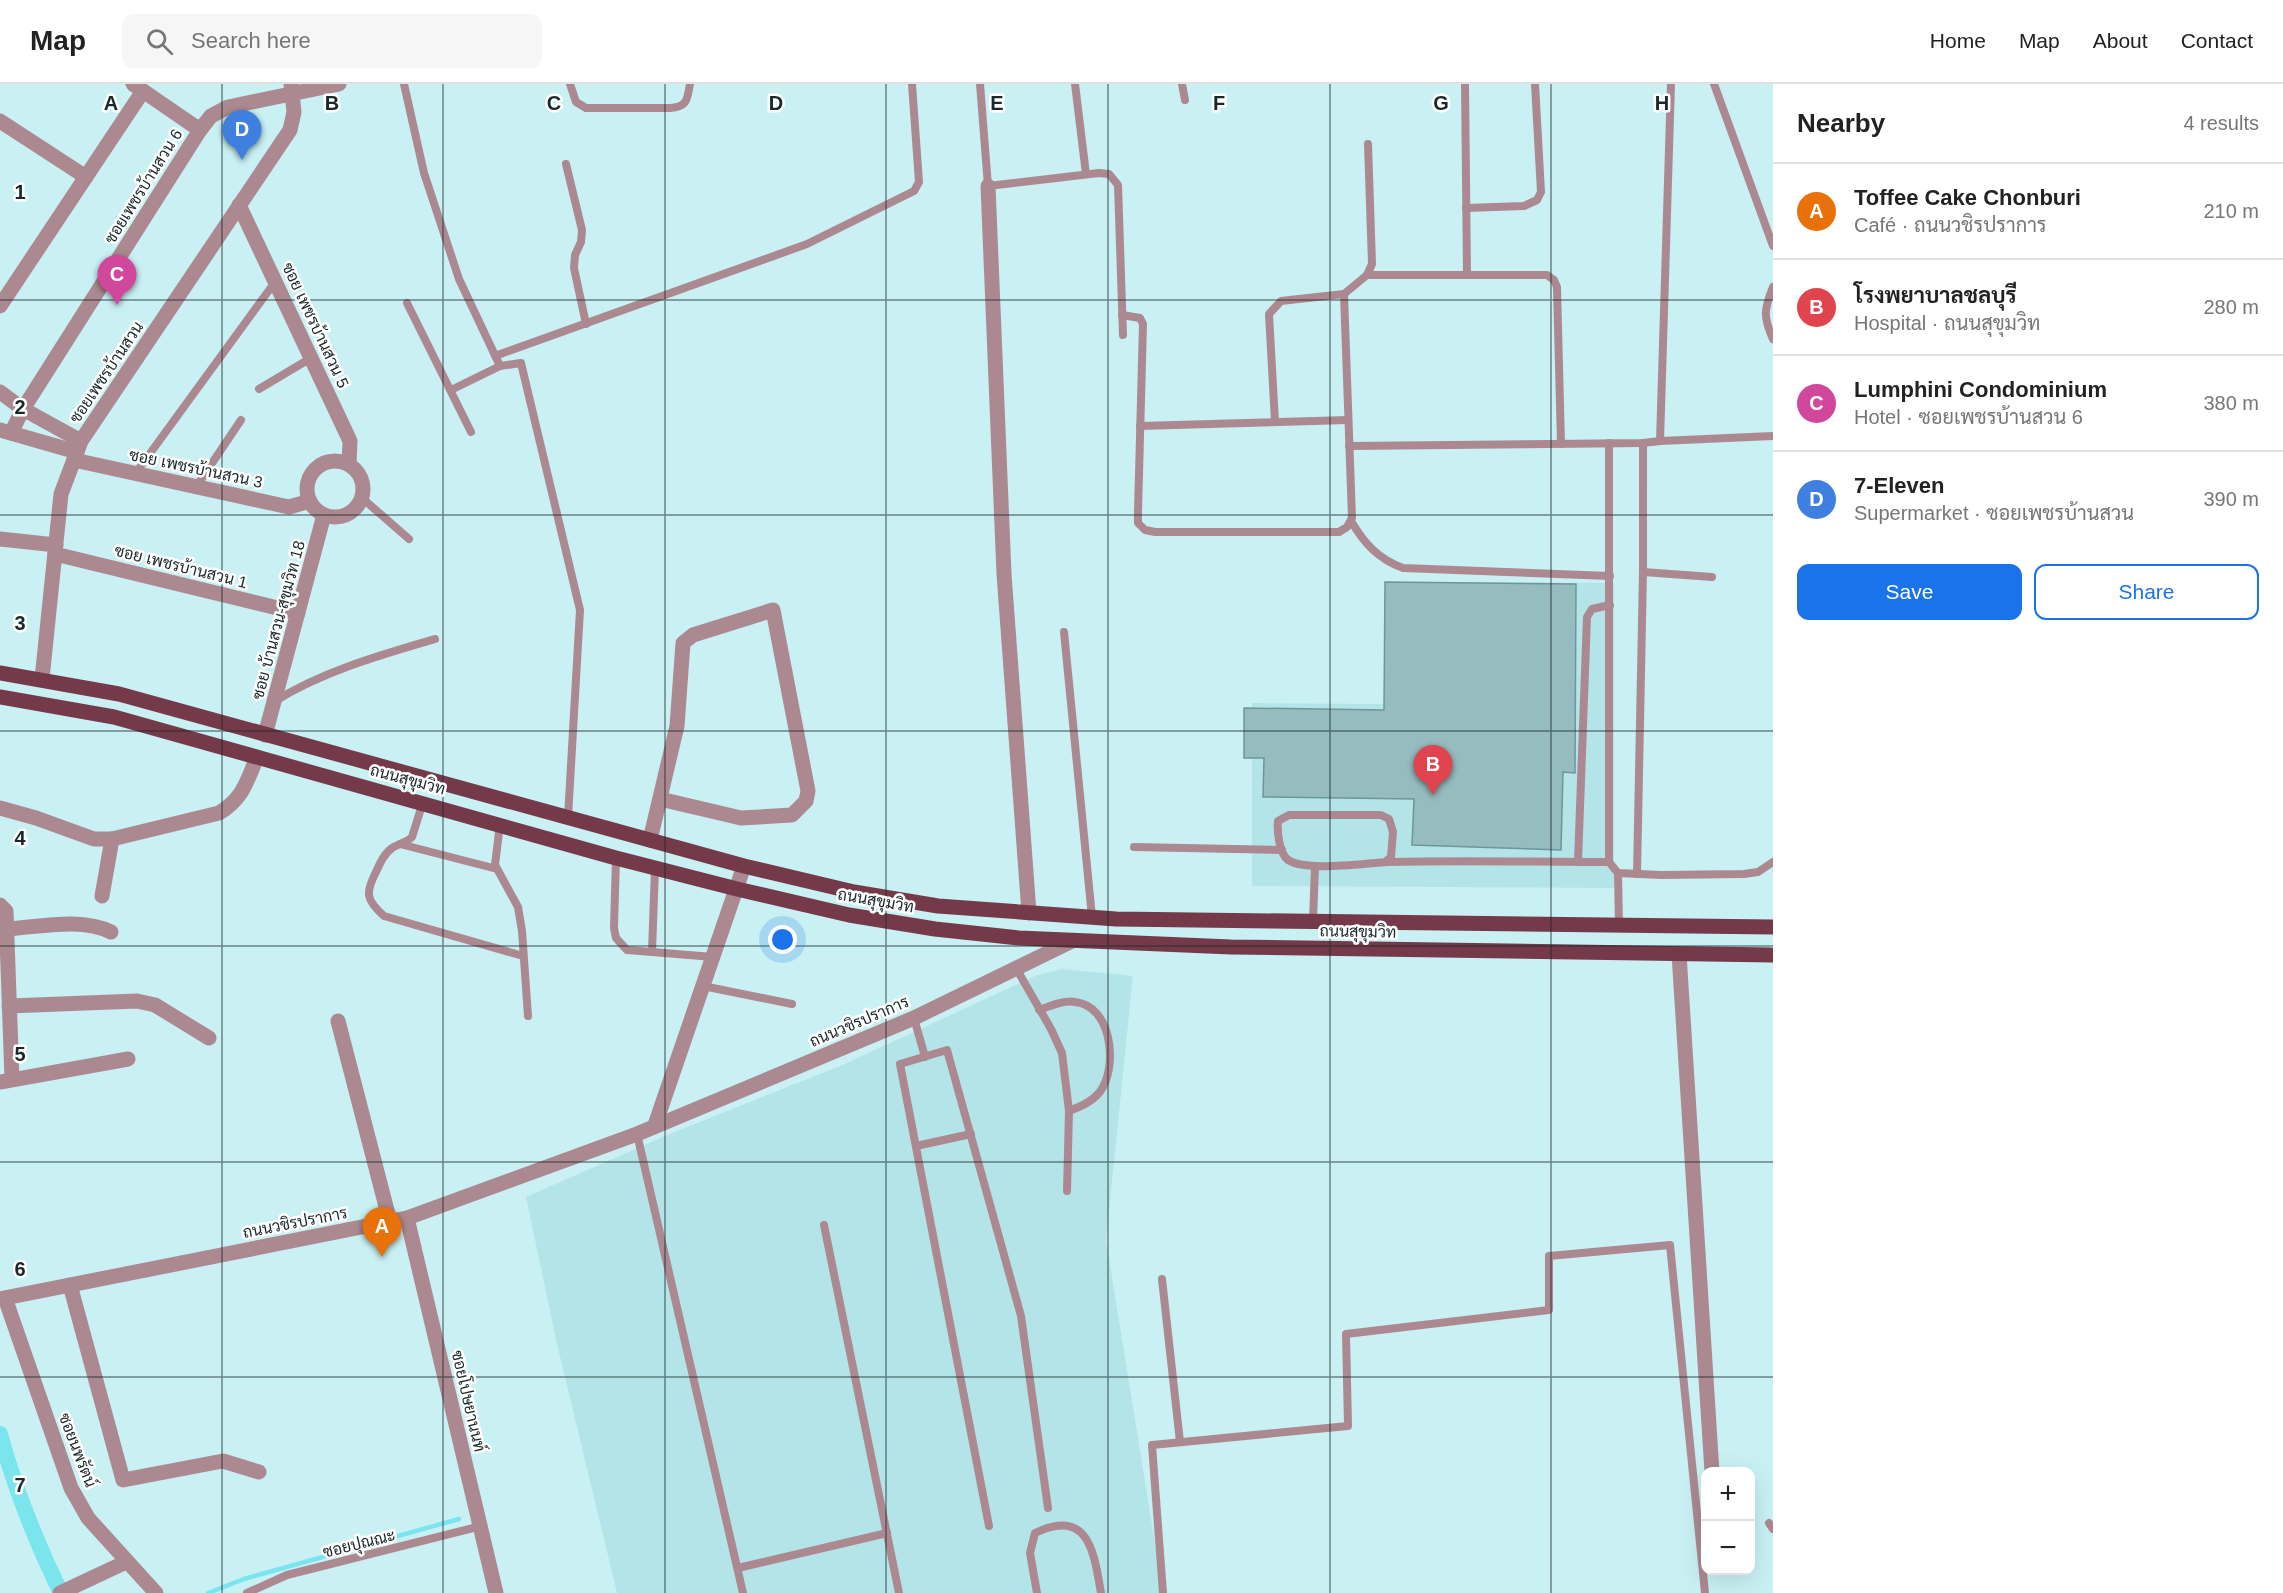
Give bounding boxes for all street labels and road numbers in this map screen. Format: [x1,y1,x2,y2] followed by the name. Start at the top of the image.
[100,125,186,247] street label: ซอยเพชรบ้านสวน 6
[279,259,354,391] street label: ซอย เพชรบ้านสวน 5
[65,317,147,426] street label: ซอยเพชรบ้านสวน
[128,444,265,491] street label: ซอย เพชรบ้านสวน 3
[247,538,311,702] street label: ซอย บ้านสวน-สุขุมวิท 18
[113,540,250,591] street label: ซอย เพชรบ้านสวน 1
[368,760,448,801] street label: ถนนสุขุมวิท
[836,884,915,919] street label: ถนนสุขุมวิท
[1319,921,1397,944] street label: ถนนสุขุมวิท
[807,992,912,1050] street label: ถนนวชิรปราการ
[241,1203,349,1241] street label: ถนนวชิรปราการ
[449,1348,492,1453] street label: ซอยโปษยานนท์
[56,1409,103,1490] street label: ซอยนพรัตน์
[321,1526,398,1564] street label: ซอยปุณณะ

